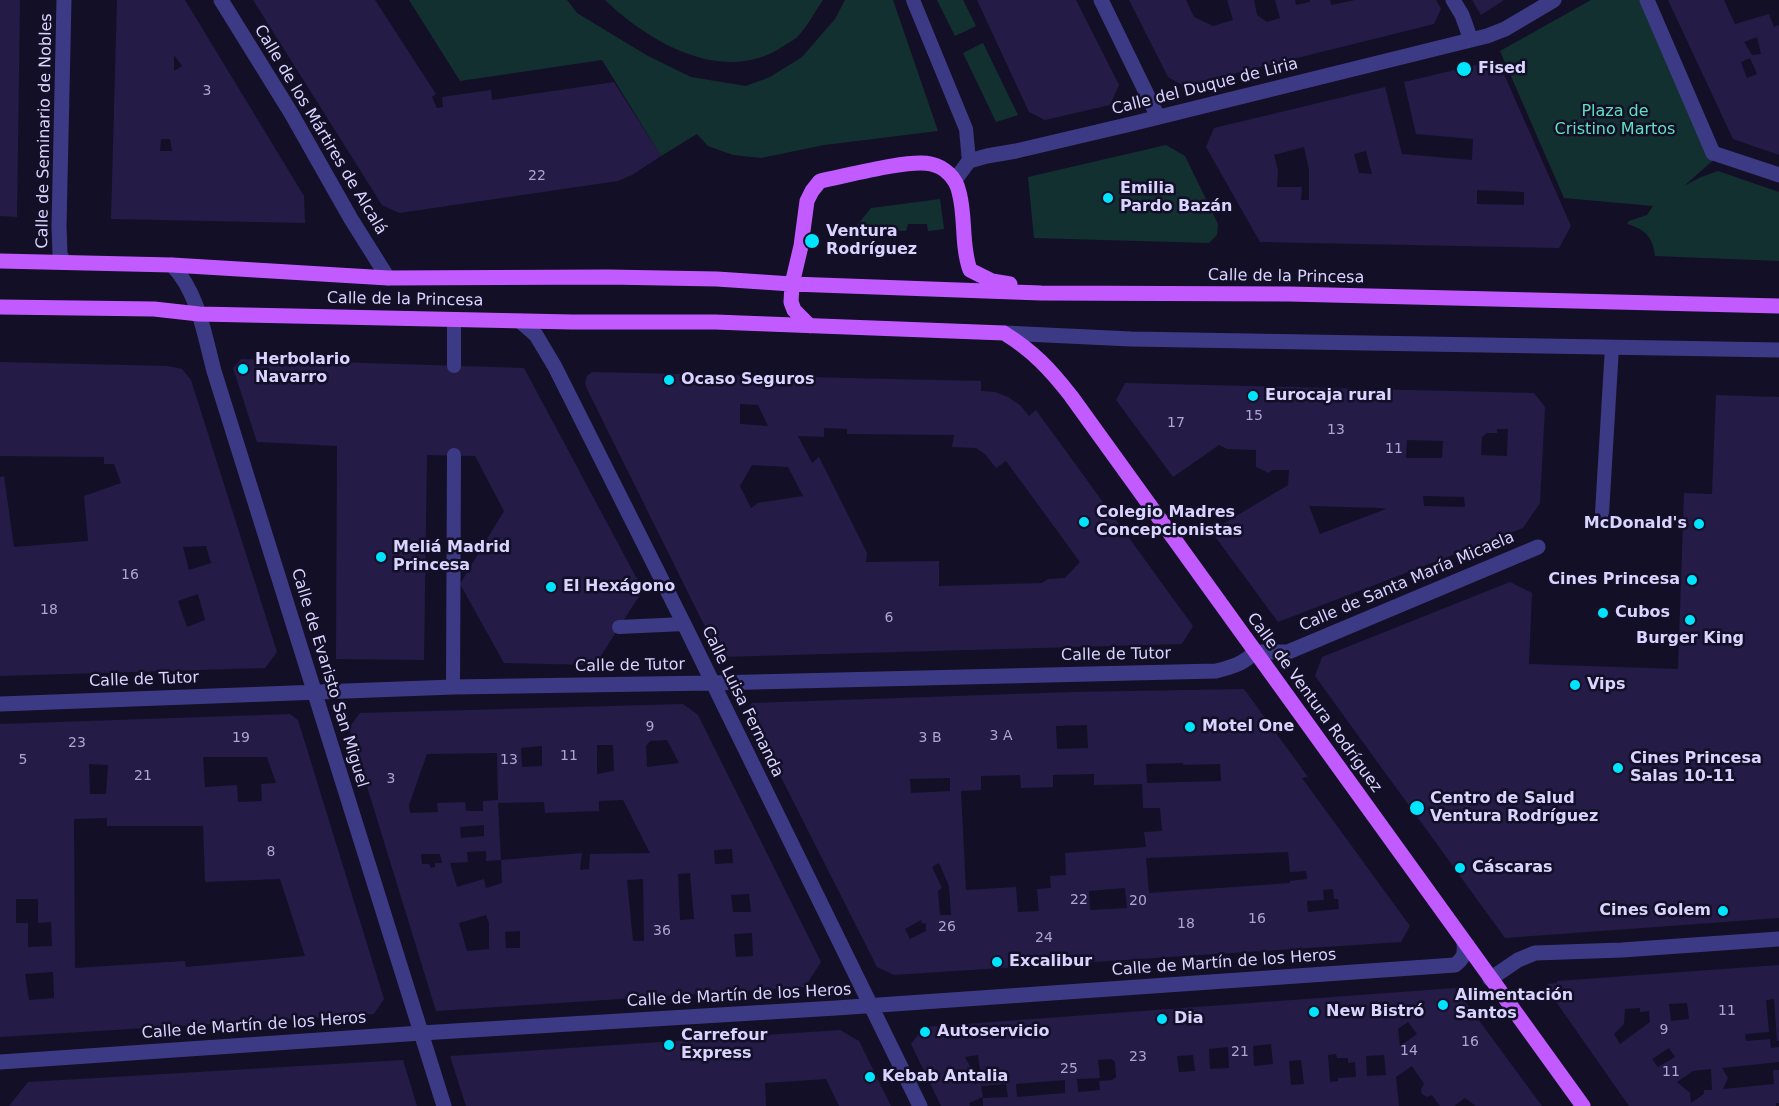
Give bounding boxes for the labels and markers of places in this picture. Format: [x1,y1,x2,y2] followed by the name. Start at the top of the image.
[1478,59,1526,79] place label: Fised
[1455,60,1473,78] marker: Fised
[1120,179,1232,217] place label: Emilia Pardo Bazán
[1101,191,1115,205] marker: Emilia Pardo Bazán
[826,222,917,260] place label: Ventura Rodríguez
[803,232,821,250] marker: Ventura Rodríguez
[255,350,350,388] place label: Herbolario Navarro
[236,362,250,376] marker: Herbolario Navarro
[681,370,815,390] place label: Ocaso Seguros
[662,373,676,387] marker: Ocaso Seguros
[1265,386,1392,406] place label: Eurocaja rural
[1246,389,1260,403] marker: Eurocaja rural
[1096,503,1242,541] place label: Colegio Madres Concepcionistas
[1584,514,1687,534] place label: McDonald's
[1077,515,1091,529] marker: Colegio Madres Concepcionistas
[1692,517,1706,531] marker: McDonald's
[393,538,510,576] place label: Meliá Madrid Princesa
[374,550,388,564] marker: Meliá Madrid Princesa
[1548,570,1680,590] place label: Cines Princesa
[1685,573,1699,587] marker: Cines Princesa
[563,577,675,597] place label: El Hexágono
[544,580,558,594] marker: El Hexágono
[1615,603,1670,623] place label: Cubos
[1596,606,1610,620] marker: Cubos
[1683,613,1697,627] marker: Burger King
[1636,629,1744,649] place label: Burger King
[1587,675,1626,695] place label: Vips
[1568,678,1582,692] marker: Vips
[1202,717,1294,737] place label: Motel One
[1183,720,1197,734] marker: Motel One
[1630,749,1762,787] place label: Cines Princesa Salas 10-11
[1611,761,1625,775] marker: Cines Princesa Salas 10-11
[1430,789,1598,827] place label: Centro de Salud Ventura Rodríguez
[1408,799,1426,817] marker: Centro de Salud Ventura Rodríguez
[1472,858,1553,878] place label: Cáscaras
[1453,861,1467,875] marker: Cáscaras
[1599,901,1711,921] place label: Cines Golem
[1716,904,1730,918] marker: Cines Golem
[1009,952,1092,972] place label: Excalibur
[990,955,1004,969] marker: Excalibur
[1455,986,1573,1024] place label: Alimentación Santos
[1436,998,1450,1012] marker: Alimentación Santos
[1326,1002,1424,1022] place label: New Bistró
[1307,1005,1321,1019] marker: New Bistró
[1174,1009,1204,1029] place label: Dia
[1155,1012,1169,1026] marker: Dia
[937,1022,1050,1042] place label: Autoservicio
[918,1025,932,1039] marker: Autoservicio
[681,1026,767,1064] place label: Carrefour Express
[662,1038,676,1052] marker: Carrefour Express
[882,1067,1008,1087] place label: Kebab Antalia
[863,1070,877,1084] marker: Kebab Antalia

